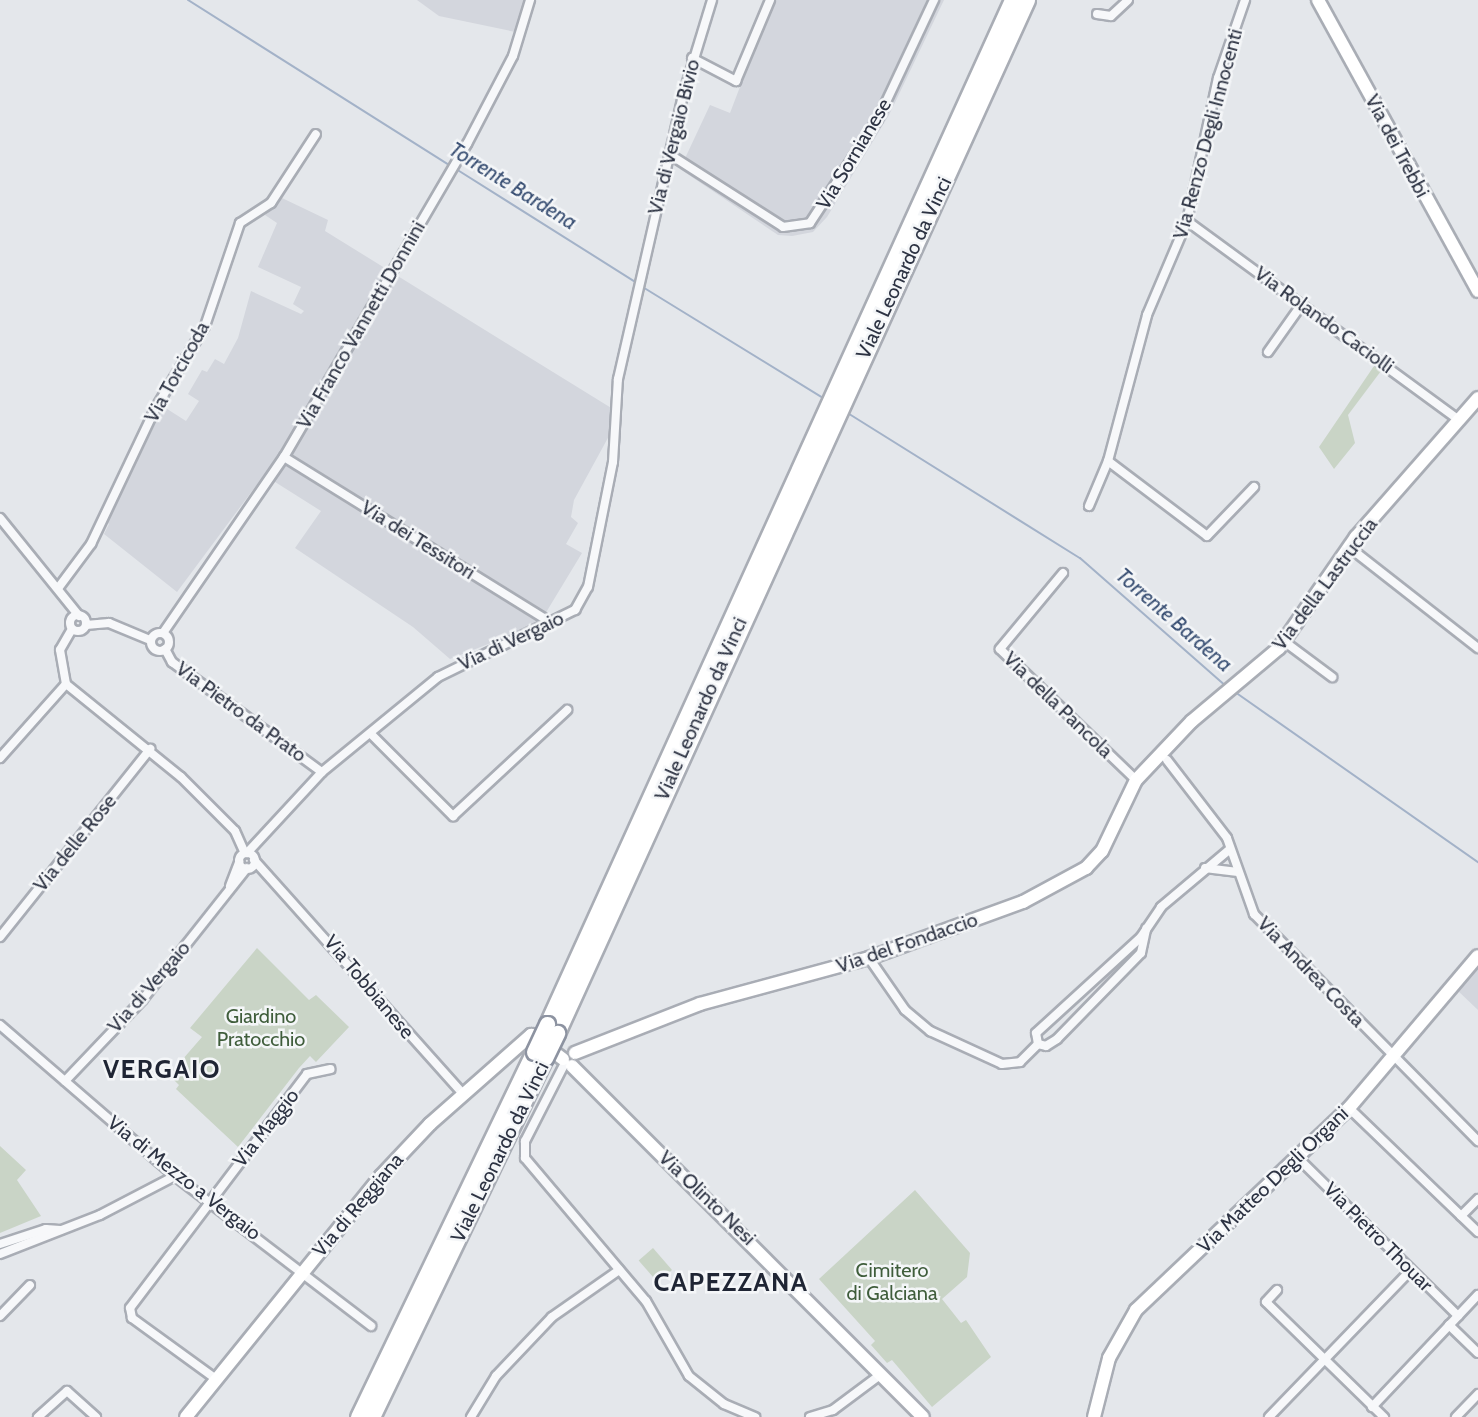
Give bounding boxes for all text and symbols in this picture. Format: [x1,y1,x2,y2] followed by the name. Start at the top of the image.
[1168,26,1248,242] street label: Via Renzo Degli Innocenti
[643,57,705,217] street label: Via di Vergaio Bivio
[1360,90,1434,202] street label: Via dei Trebbi
[811,94,897,214] street label: Via Sornianese
[445,137,581,235] water label: Torrente Bardena
[851,173,957,363] street label: Viale Leonardo da Vinci
[292,217,430,433] street label: Via Franco Vannetti Donnini
[1250,261,1398,379] street label: Via Rolando Caciolli
[139,317,215,427] street label: Via Torcicoda
[357,495,479,585] street label: Via dei Tessitori
[1267,513,1383,655] street label: Via della Lastruccia
[1111,563,1237,677] water label: Torrente Bardena
[454,606,568,676] street label: Via di Vergaio
[650,614,752,804] street label: Viale Leonardo da Vinci
[998,647,1118,763] street label: Via della Pancola
[171,657,311,767] street label: Via Pietro da Prato
[29,790,121,896] street label: Via delle Rose
[833,908,981,978] street label: Via del Fondaccio
[1252,912,1370,1032] street label: Via Andrea Costa
[319,930,419,1044] street label: Via Tobbianese
[103,936,195,1038] street label: Via di Vergaio
[217,1005,305,1052] park label: Giardino Pratocchio
[103,1054,221,1086] district label: VERGAIO
[446,1058,554,1246] street label: Viale Leonardo da Vinci
[228,1084,304,1172] street label: Via Maggio
[1193,1102,1353,1258] street label: Via Matteo Degli Organi
[103,1111,265,1245] street label: Via di Mezzo a Vergaio
[654,1146,760,1250] street label: Via Olinto Nesi
[308,1148,408,1262] street label: Via di Reggiana
[1318,1177,1438,1297] street label: Via Pietro Thouar
[846,1259,938,1306] park label: Cimitero di Galciana
[653,1267,809,1299] district label: CAPEZZANA

